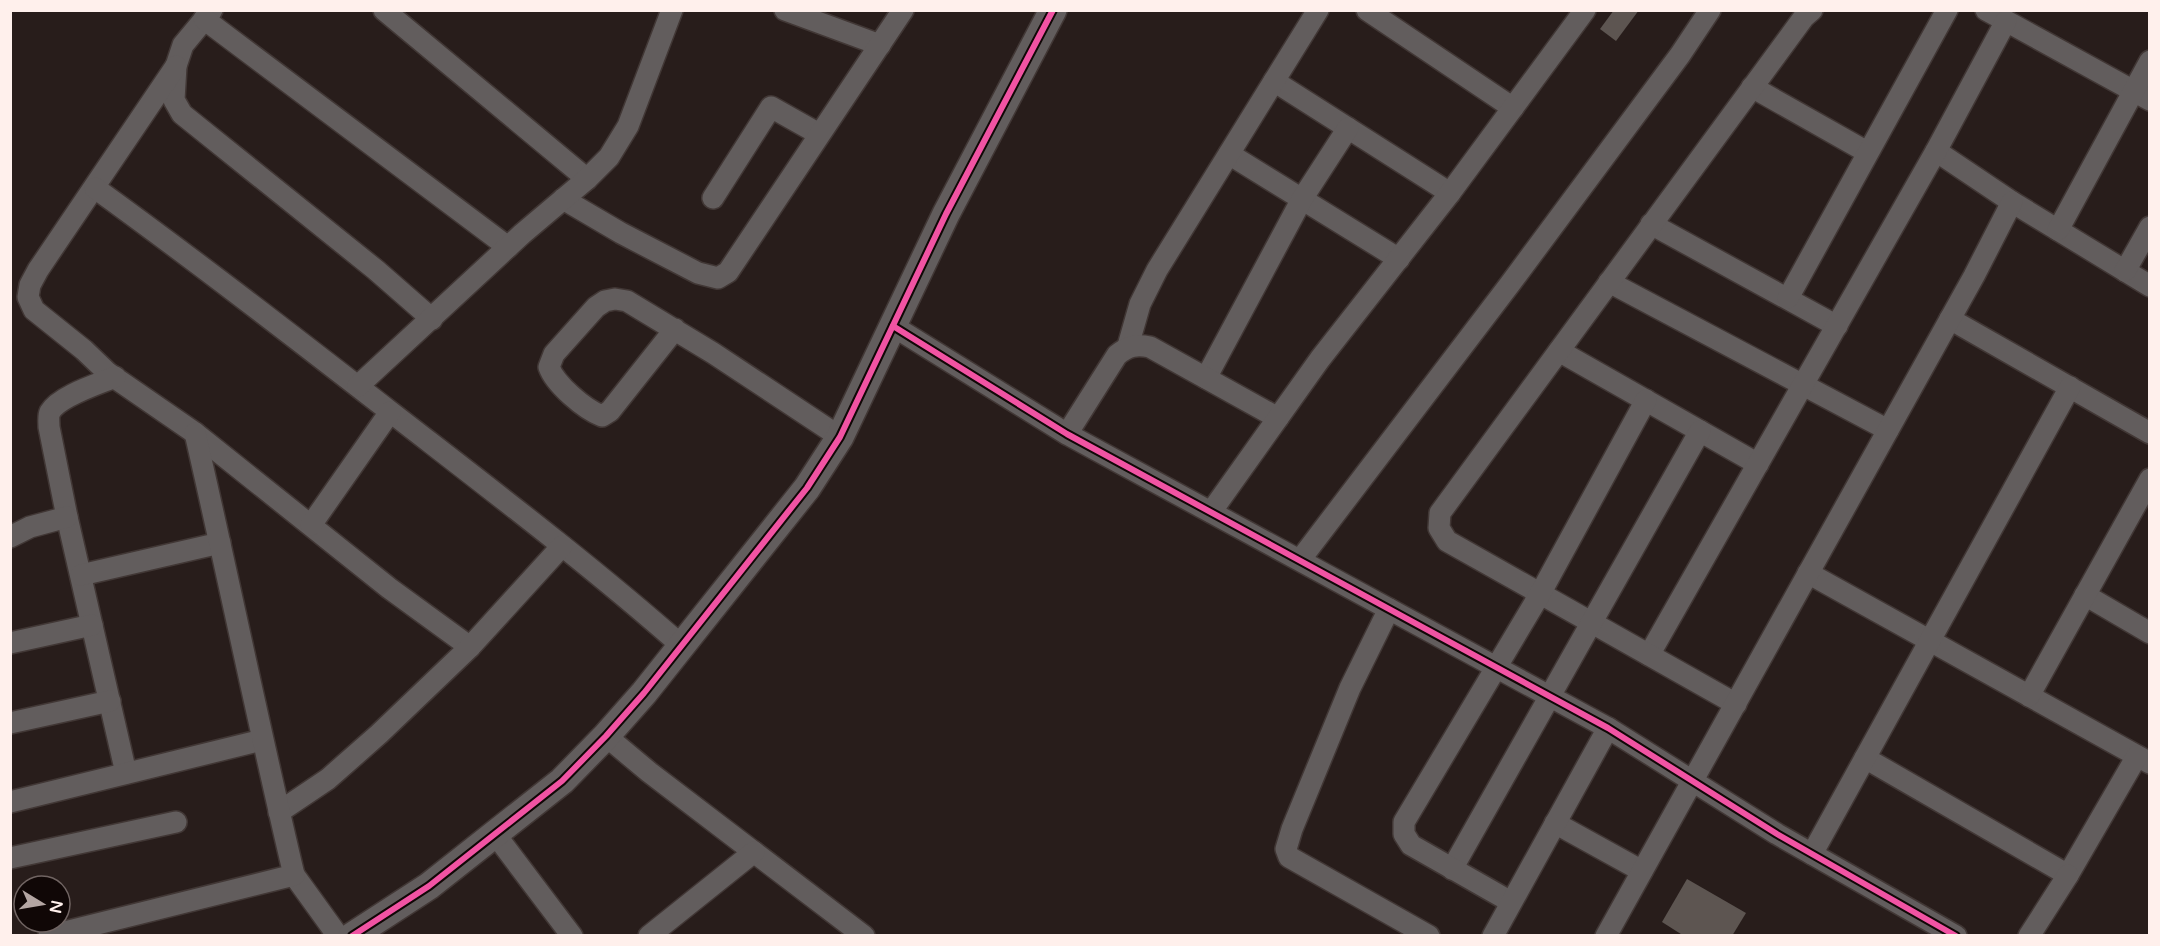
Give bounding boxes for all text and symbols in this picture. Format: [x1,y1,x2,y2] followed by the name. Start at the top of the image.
[12,874,72,934] north arrow
[45,898,67,915] text: N

